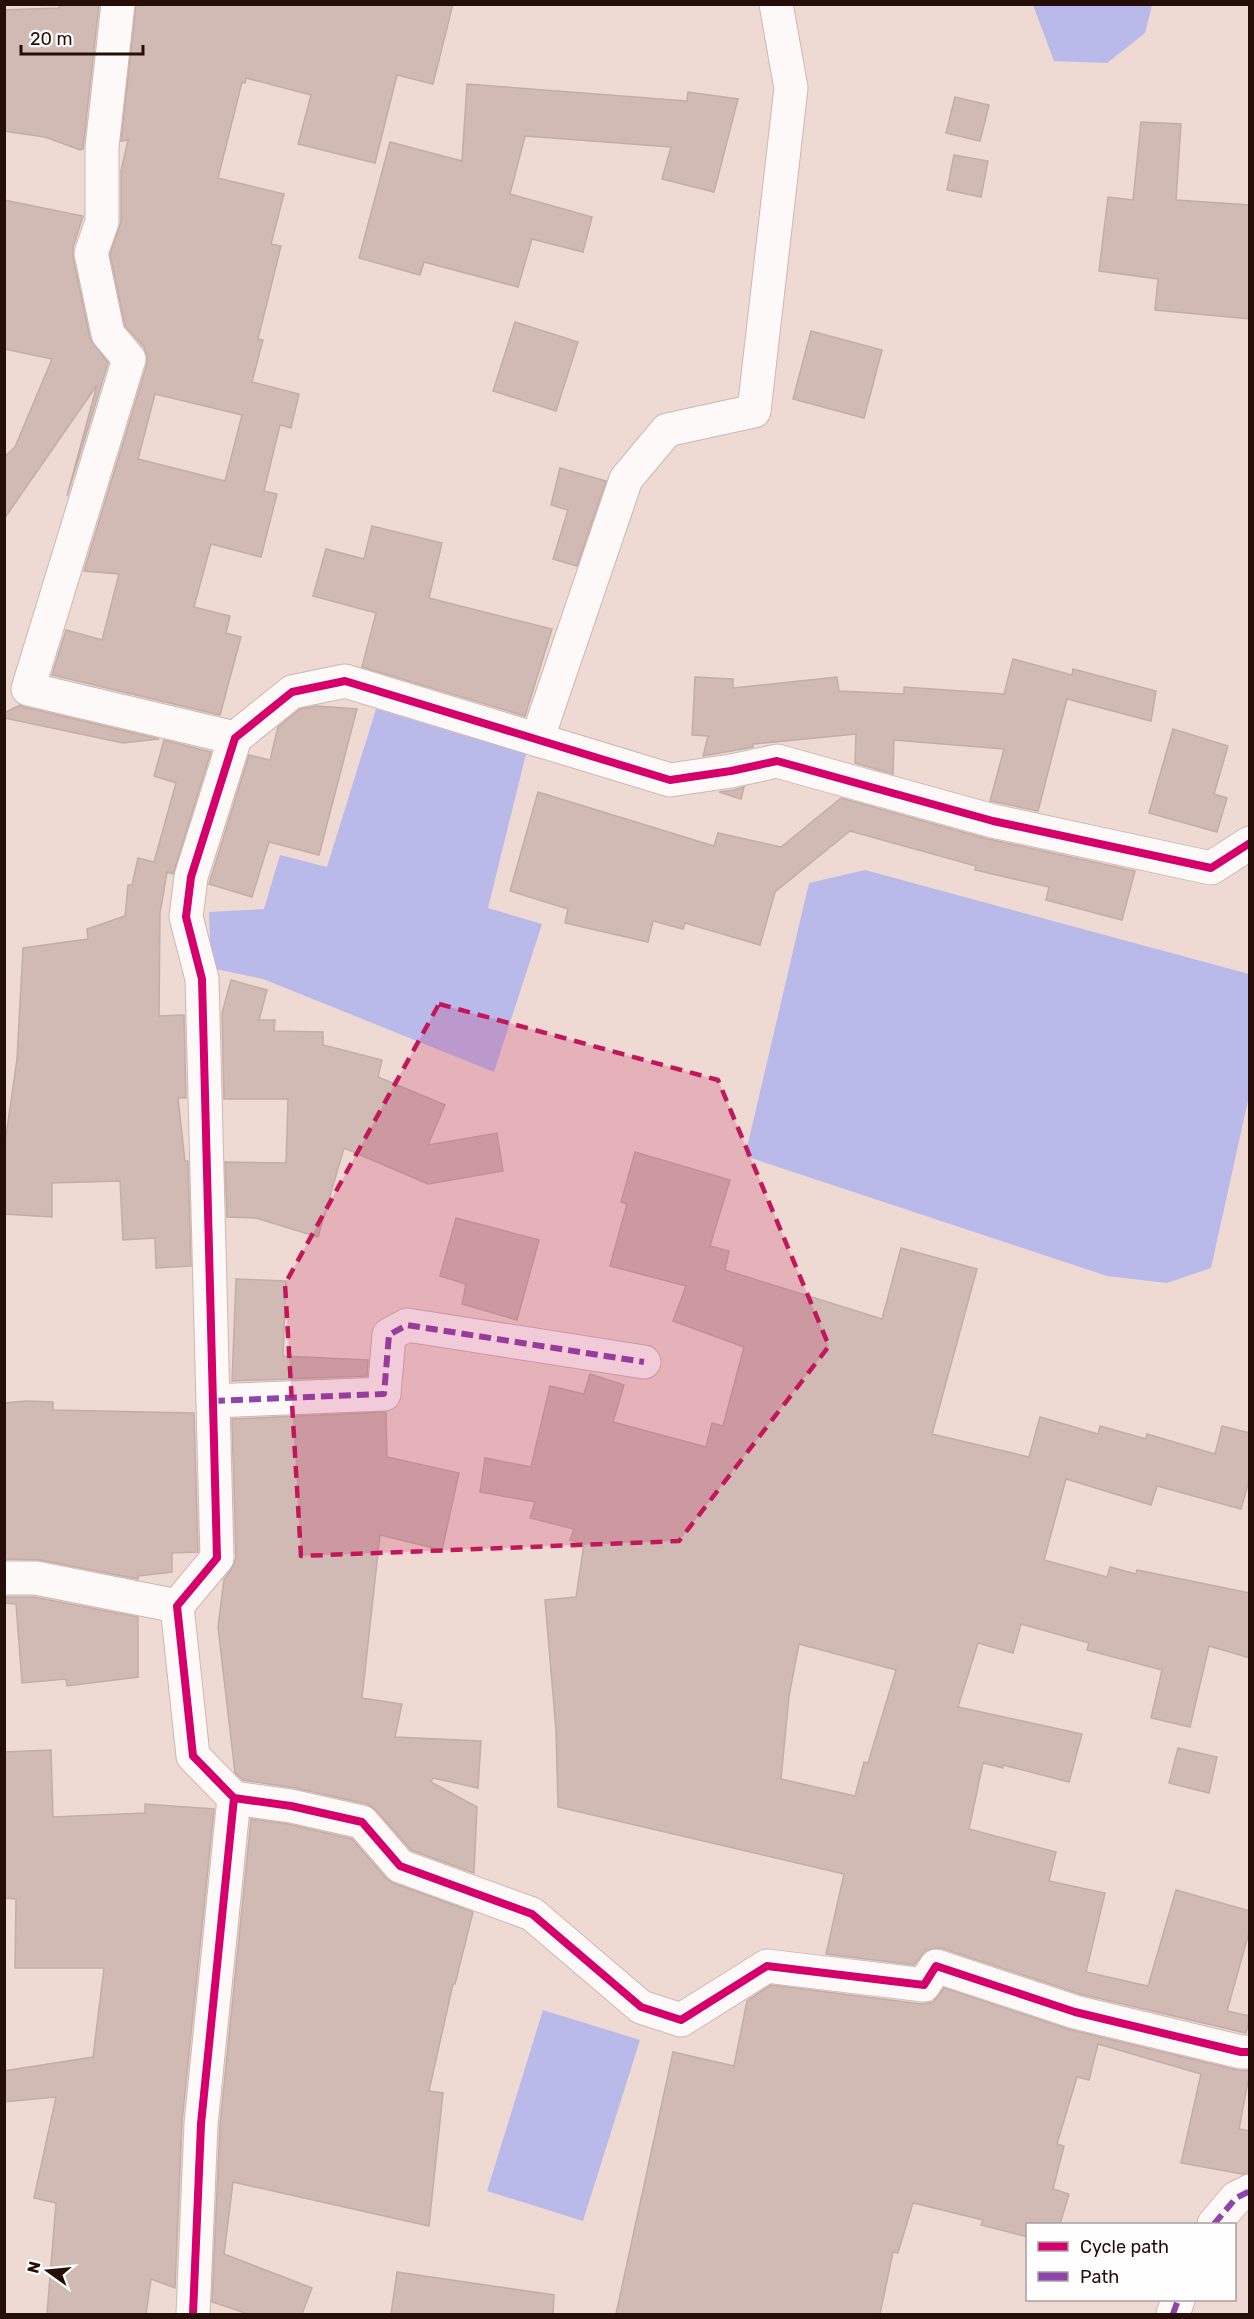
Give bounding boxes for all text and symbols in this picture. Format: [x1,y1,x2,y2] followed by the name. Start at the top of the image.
[21,18,142,56] scale bar
[30,28,72,50] text: 20 m
[1026,2223,1236,2301] legend
[1080,2236,1169,2258] text: Cycle path
[18,2241,78,2301] north arrow
[23,2259,45,2275] text: N
[1080,2266,1119,2288] text: Path

